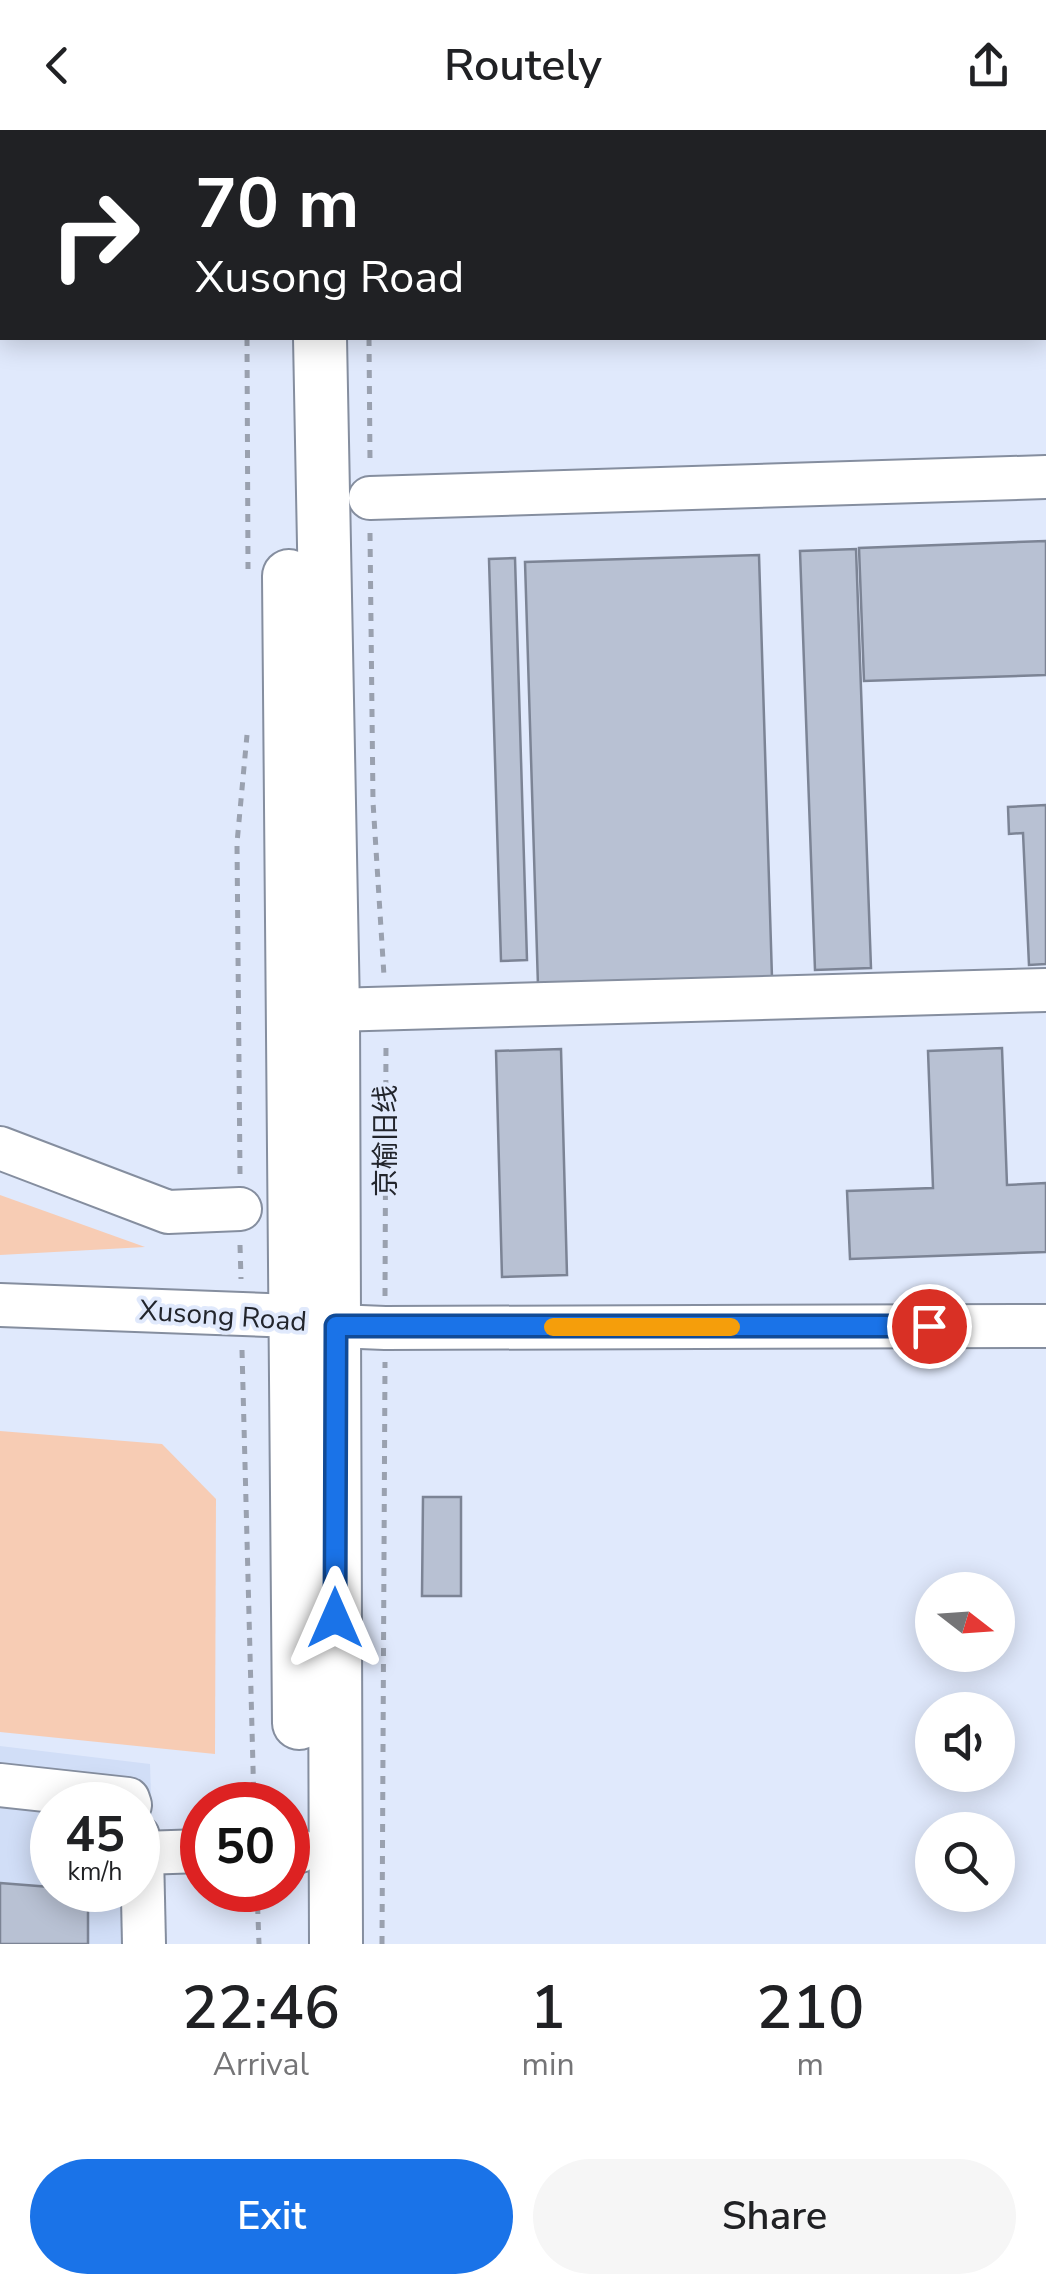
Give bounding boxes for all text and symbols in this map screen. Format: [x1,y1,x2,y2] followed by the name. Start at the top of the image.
[444,35,602,96] text: Routely
[30,38,85,93] icon: back
[961,38,1016,93] icon: share
[195,156,359,252] text: 70 m
[30,170,160,300] icon: right
[195,247,464,308] text: Xusong Road
[367,1085,405,1197] street label: 京榆旧线
[887,1284,972,1369] pin
[138,1291,308,1341] street label: Xusong Road
[902,1299,957,1354] icon: arrive
[283,1566,387,1670] position arrow
[915,1572,1015,1672] north arrow
[915,1572,1015,1912] map controls
[915,1692,1015,1792] button: sound
[180,1782,310,1912] speed limit sign: 50
[65,1800,125,1869] text: 45
[915,1812,1015,1912] button: search
[67,1855,123,1889] text: km/h
[182,1967,340,2049] text: 22:46
[530,1967,566,2049] text: 1
[756,1967,864,2049] text: 210
[213,2043,309,2086] text: Arrival
[522,2043,575,2086] text: min
[797,2043,824,2086] text: m
[30,2159,513,2274] button: Exit
[533,2159,1016,2274] button: Share

